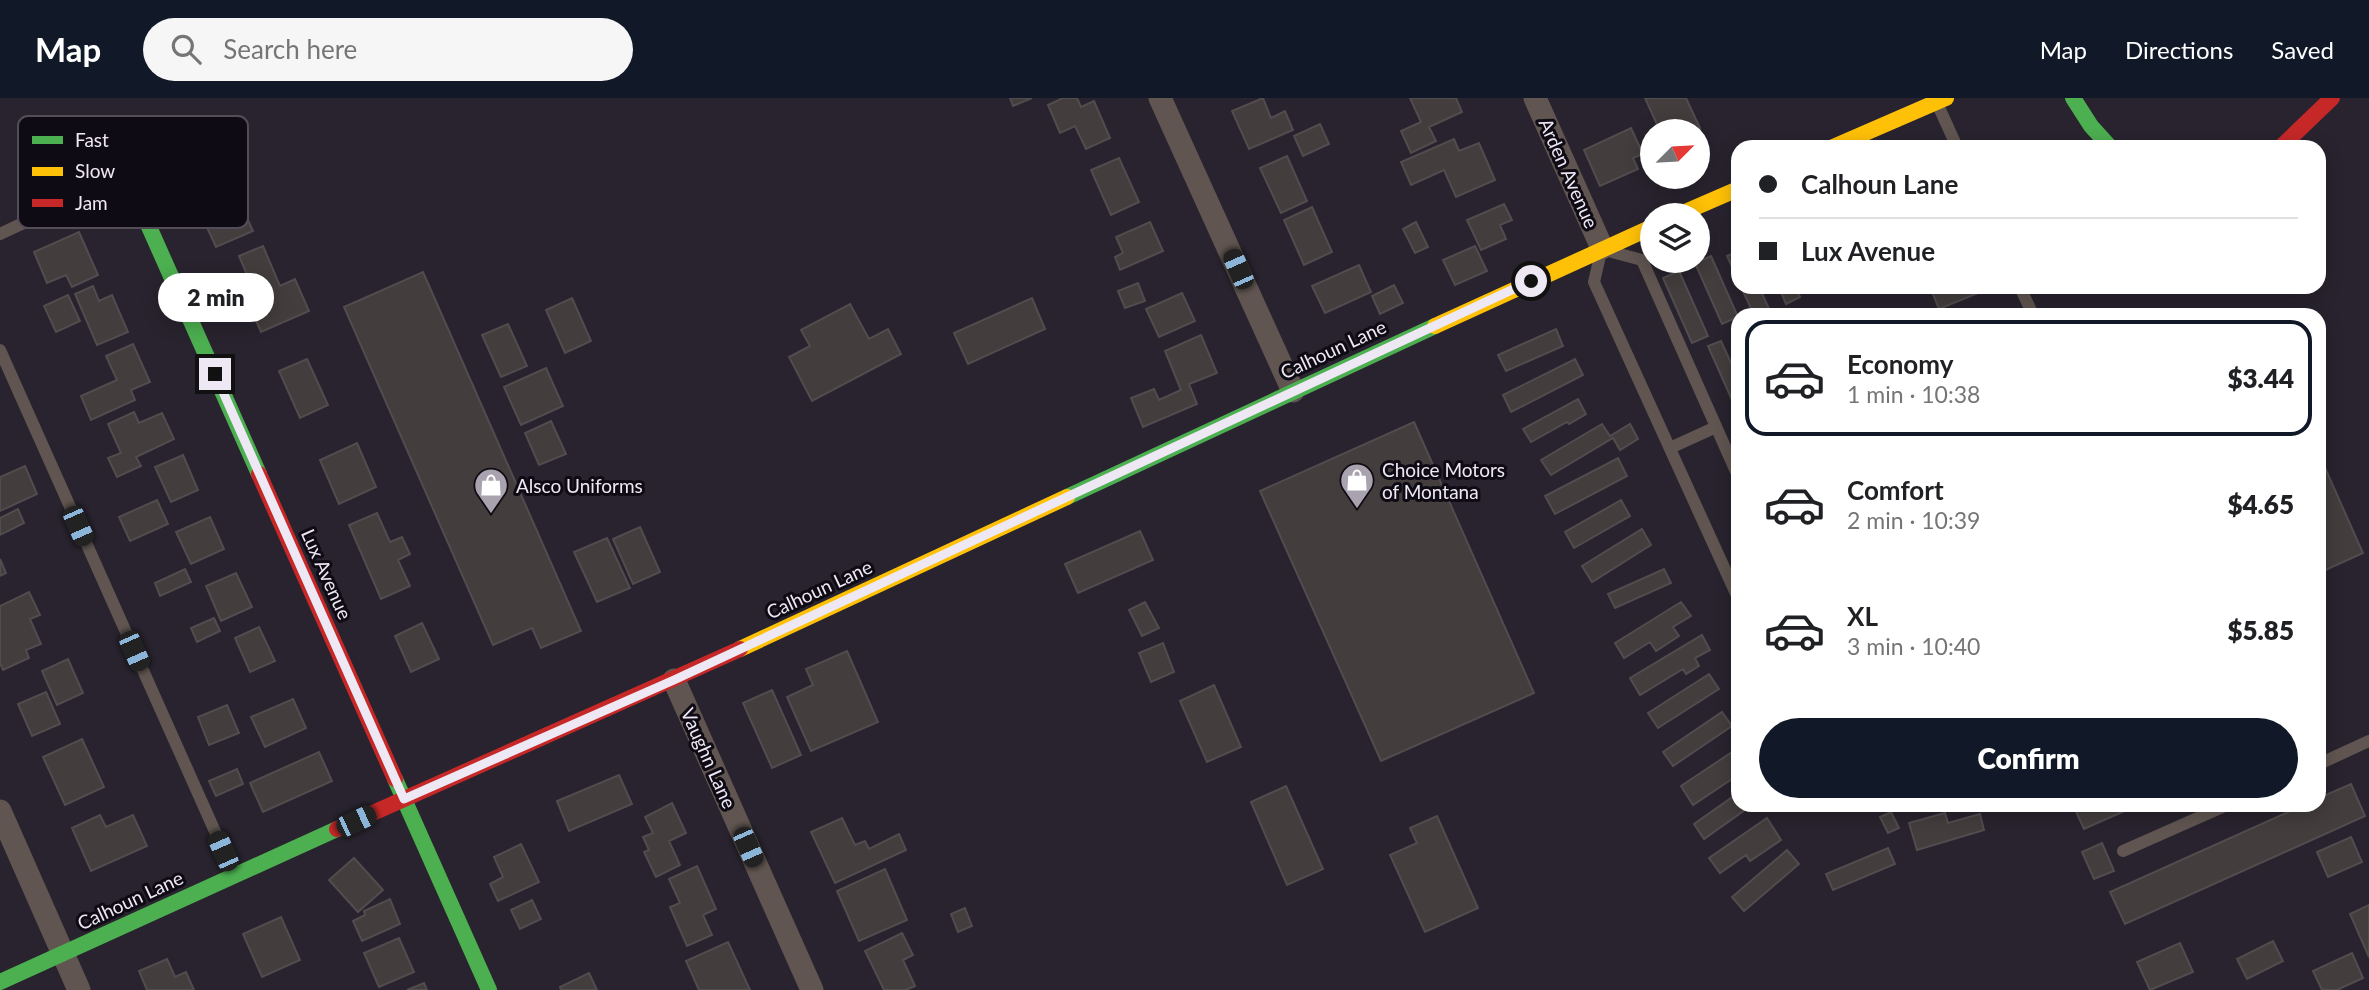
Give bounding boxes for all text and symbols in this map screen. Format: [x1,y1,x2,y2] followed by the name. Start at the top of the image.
[143,18,633,81] search box
[35,29,101,69] text: Map
[167,30,205,68] icon: search
[223,33,357,65] text: Search here
[2040,35,2087,64] text: Map
[2125,35,2233,64] text: Directions
[2271,35,2334,64] text: Saved
[1535,115,1603,231] street label: Arden Avenue
[18,116,248,228] legend
[1640,119,1710,189] north arrow
[1640,119,1710,273] map controls
[75,128,109,151] text: Fast
[75,159,115,182] text: Slow
[1801,168,1958,200] text: Calhoun Lane
[75,191,108,214] text: Jam
[1640,203,1710,273] button: layers
[1801,235,1935,267] text: Lux Avenue
[1220,246,1257,292] car
[1515,265,1547,297] route start
[157,272,273,322] callout: 2 min
[187,283,245,311] text: 2 min
[1277,315,1389,383] street label: Calhoun Lane
[1763,347,1826,410] icon: car
[1847,348,1953,380] text: Economy
[199,358,231,390] route end
[2227,362,2294,394] text: $3.44
[1847,380,1980,408] text: 1 min · 10:38
[1382,458,1505,503] place label: Choice Motors of Montana
[1338,461,1376,510] shop icon: Choice Motors of Montana
[472,466,510,515] shop icon: Alsco Uniforms
[1763,473,1826,536] icon: car
[516,474,643,497] place label: Alsco Uniforms
[1847,474,1944,506] text: Comfort
[2227,488,2294,520] text: $4.65
[60,503,97,549] car
[1847,506,1980,534] text: 2 min · 10:39
[297,525,357,623] street label: Lux Avenue
[763,555,875,623] street label: Calhoun Lane
[1763,599,1826,662] icon: car
[1847,600,1878,632] text: XL
[2227,614,2294,646] text: $5.85
[116,628,153,674] car
[1847,632,1980,660] text: 3 min · 10:40
[677,704,741,812] street label: Vaughn Lane
[1759,718,2298,798] button: Confirm
[333,803,380,839] car
[730,824,767,870] car
[205,828,242,874] car
[74,866,186,934] street label: Calhoun Lane

